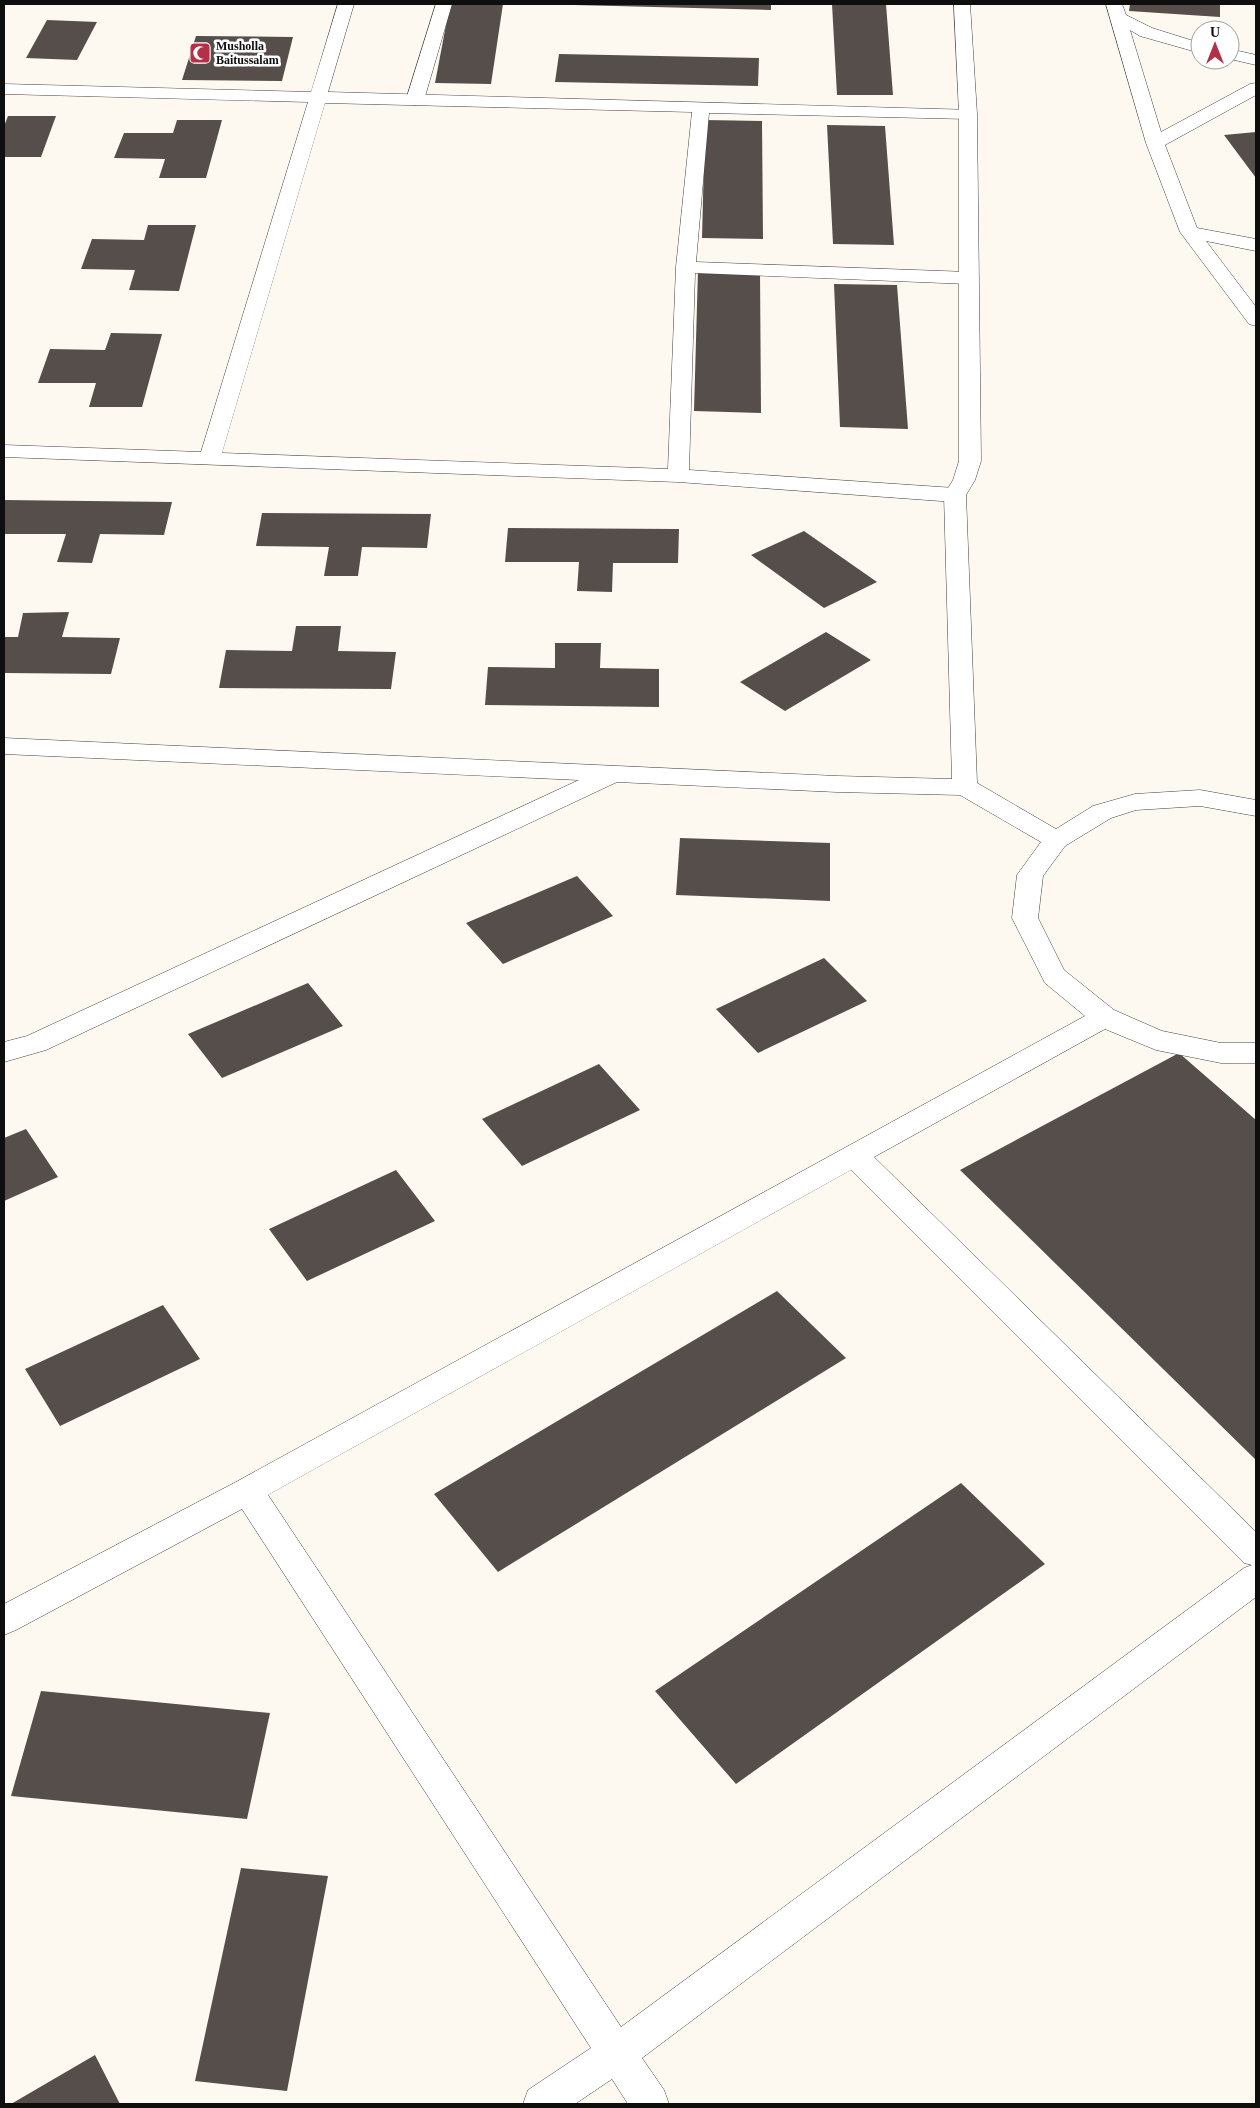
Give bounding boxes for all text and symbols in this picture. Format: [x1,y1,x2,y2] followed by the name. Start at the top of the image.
[1190,20,1240,70] north arrow
[1210,25,1220,40] text: U
[216,39,279,67] place label: Musholla Baitussalam
[188,41,212,65] mosque icon: Musholla Baitussalam

